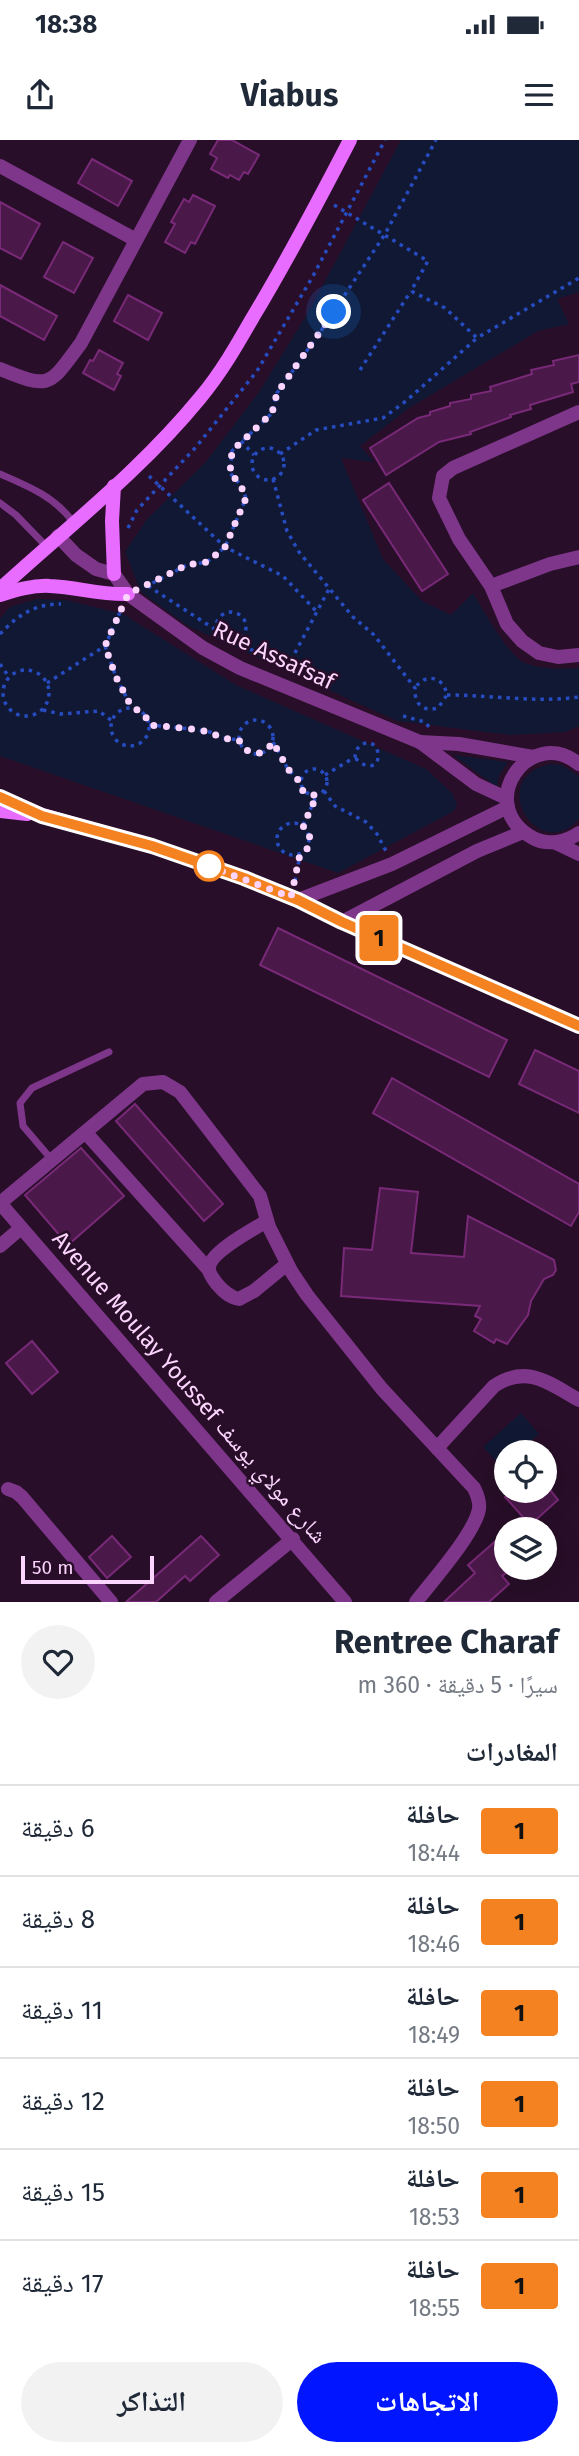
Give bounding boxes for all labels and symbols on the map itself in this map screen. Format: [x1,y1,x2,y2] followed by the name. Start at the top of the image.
[316,294,351,329] your location
[209,615,341,696] street label: Rue Assafsaf
[194,851,224,881] unlabelled marker
[356,915,402,961] line badge: 1
[43,1225,333,1552] street label: Avenue Moulay Youssef شارع مولاي يوسف
[21,1553,154,1585] scale bar

